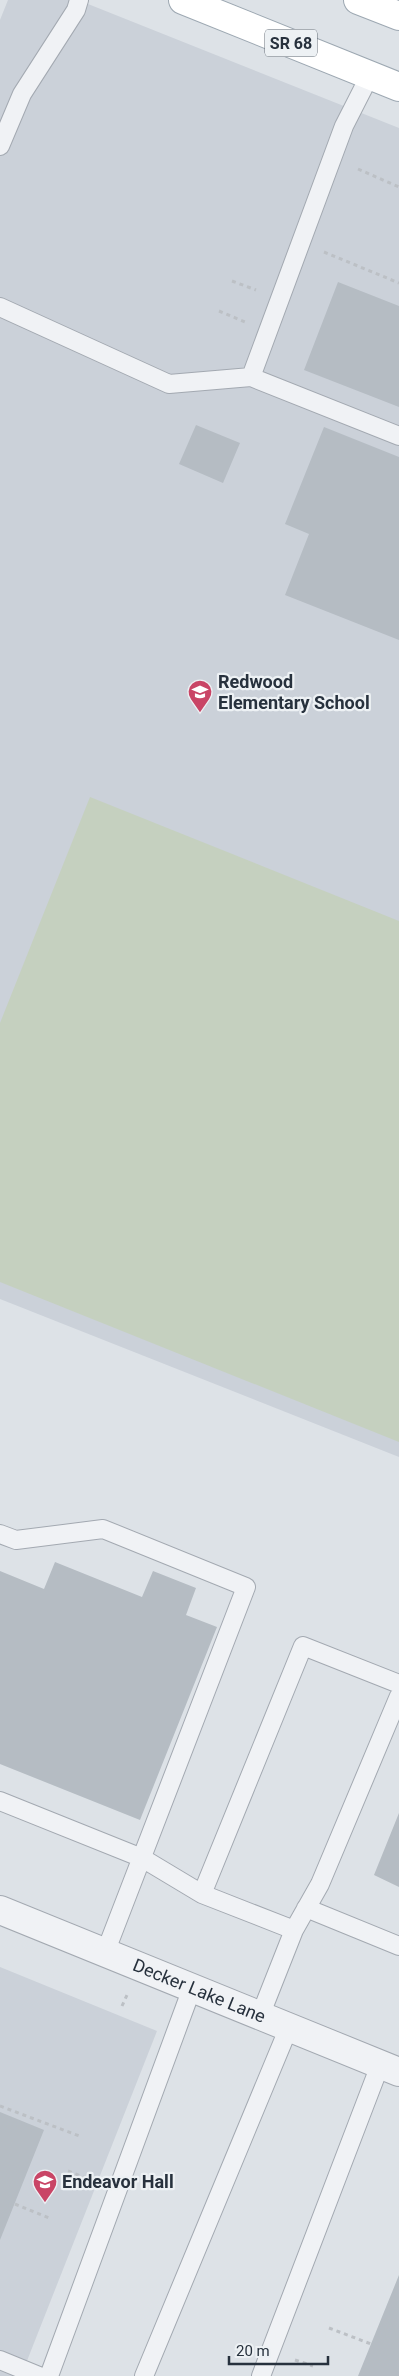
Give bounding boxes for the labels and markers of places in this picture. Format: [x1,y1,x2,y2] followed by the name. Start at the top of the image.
[218,671,370,713] place label: Redwood Elementary School
[187,679,213,713] school or university icon: Redwood Elementary School
[32,2169,58,2203] school or university icon: Endeavor Hall
[62,2171,174,2192] place label: Endeavor Hall

